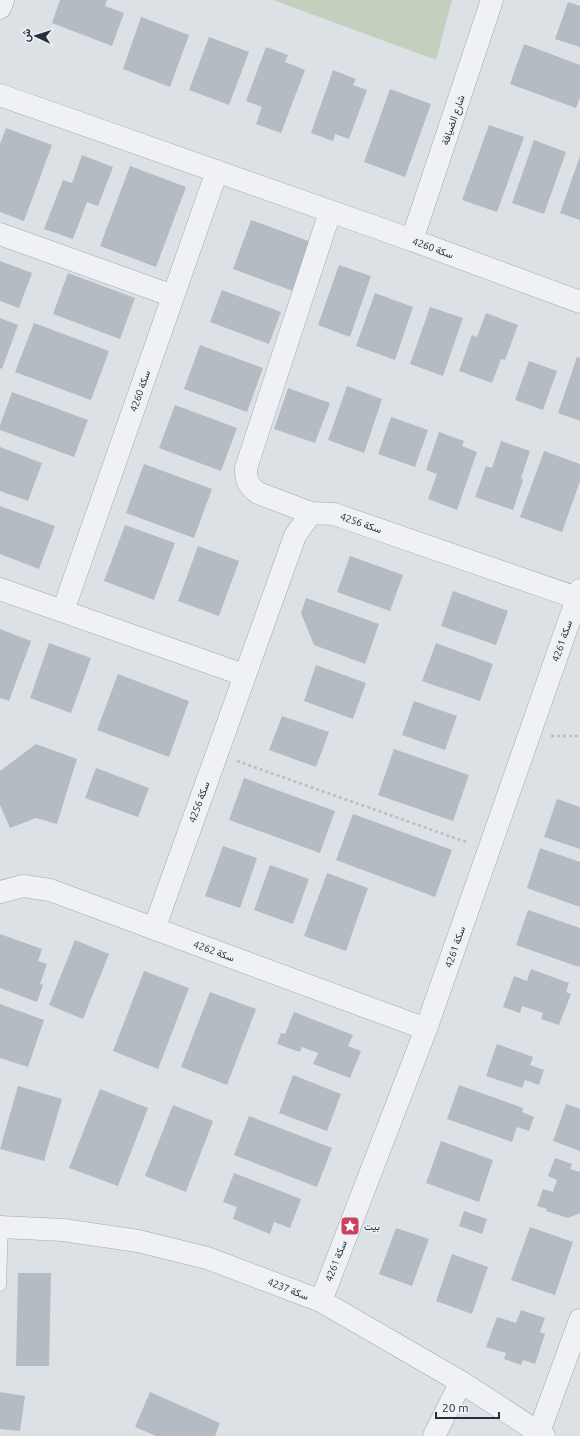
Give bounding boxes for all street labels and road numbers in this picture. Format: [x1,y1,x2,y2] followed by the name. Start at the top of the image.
[439,93,468,147] street label: شارع الضيافة
[411,235,455,261] street label: سكة 4260
[128,369,152,413] street label: سكة 4260
[339,511,383,535] street label: سكة 4256
[550,619,574,663] street label: سكة 4261
[186,780,212,824] street label: سكة 4256
[443,925,467,969] street label: سكة 4261
[192,938,236,964] street label: سكة 4262
[323,1239,349,1283] street label: سكة 4261
[266,1276,310,1302] street label: سكة 4237

